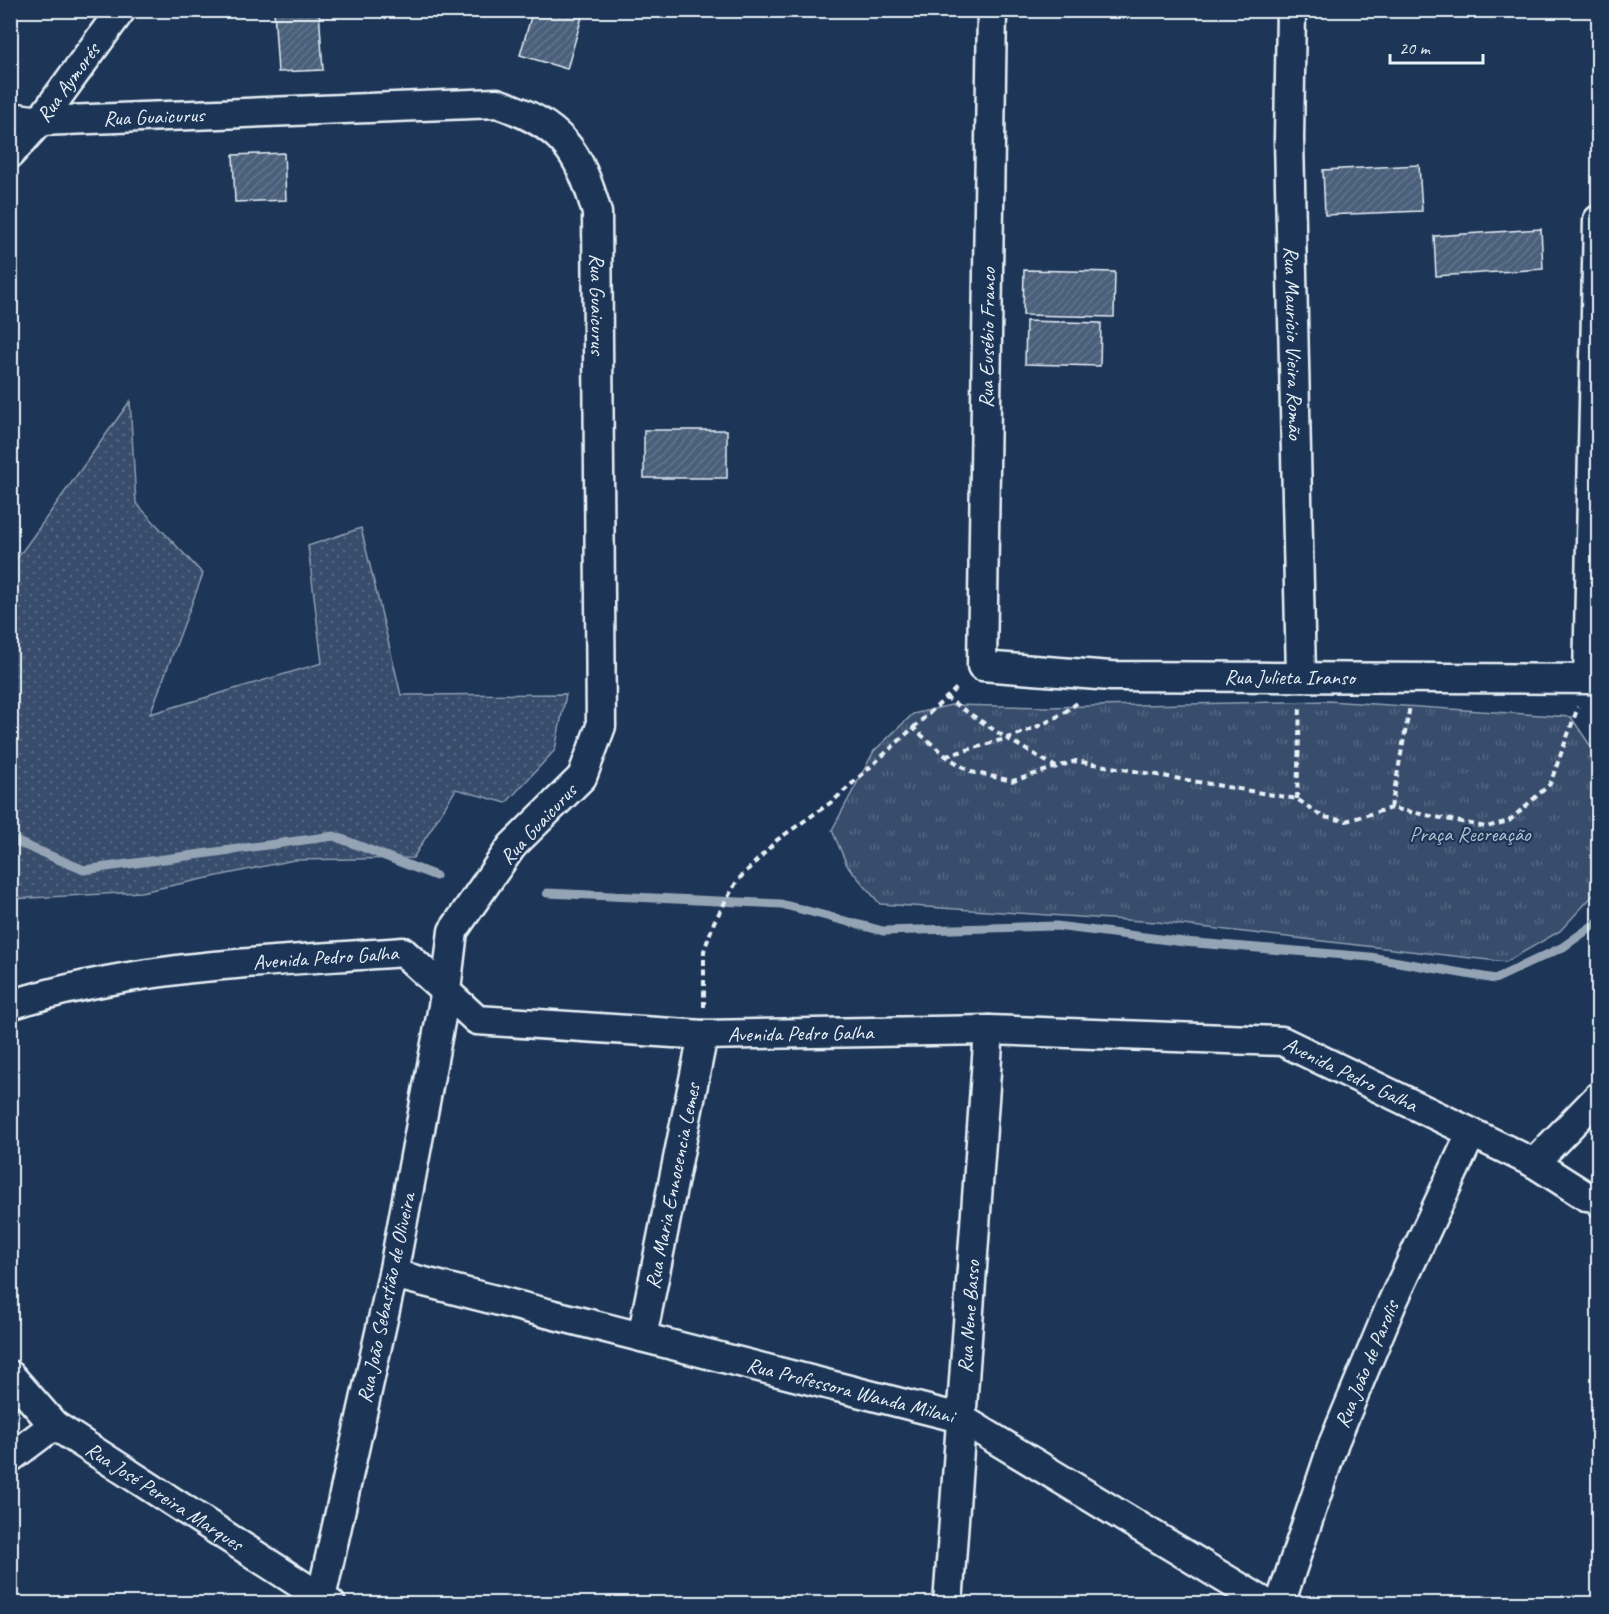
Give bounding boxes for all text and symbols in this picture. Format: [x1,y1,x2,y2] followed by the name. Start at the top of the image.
[1390,27,1483,65] scale bar
[31,37,106,127] street label: Rua Aymorés
[1399,37,1432,59] text: 20 m
[103,101,206,132] street label: Rua Guaicurus
[1278,246,1309,441] street label: Rua Maurício Vieira Romão
[584,253,611,357] street label: Rua Guaicurus
[973,266,1001,408] street label: Rua Eusébio Franco
[1224,664,1357,691] street label: Rua Julieta Iranso
[494,777,583,870] street label: Rua Guaicurus
[1409,821,1532,847] park label: Praça Recreação
[252,939,401,975] street label: Avenida Pedro Galha
[727,1019,875,1048] street label: Avenida Pedro Galha
[1279,1031,1423,1118] street label: Avenida Pedro Galha
[639,1079,706,1291] street label: Rua Maria Ennocencia Lemes
[351,1188,421,1405] street label: Rua João Sebastião de Oliveira
[952,1258,986,1374] street label: Rua Nene Basso
[1328,1295,1405,1432] street label: Rua João de Parolis
[744,1351,960,1430] street label: Rua Professora Wanda Milani
[81,1436,249,1558] street label: Rua José Pereira Marques

